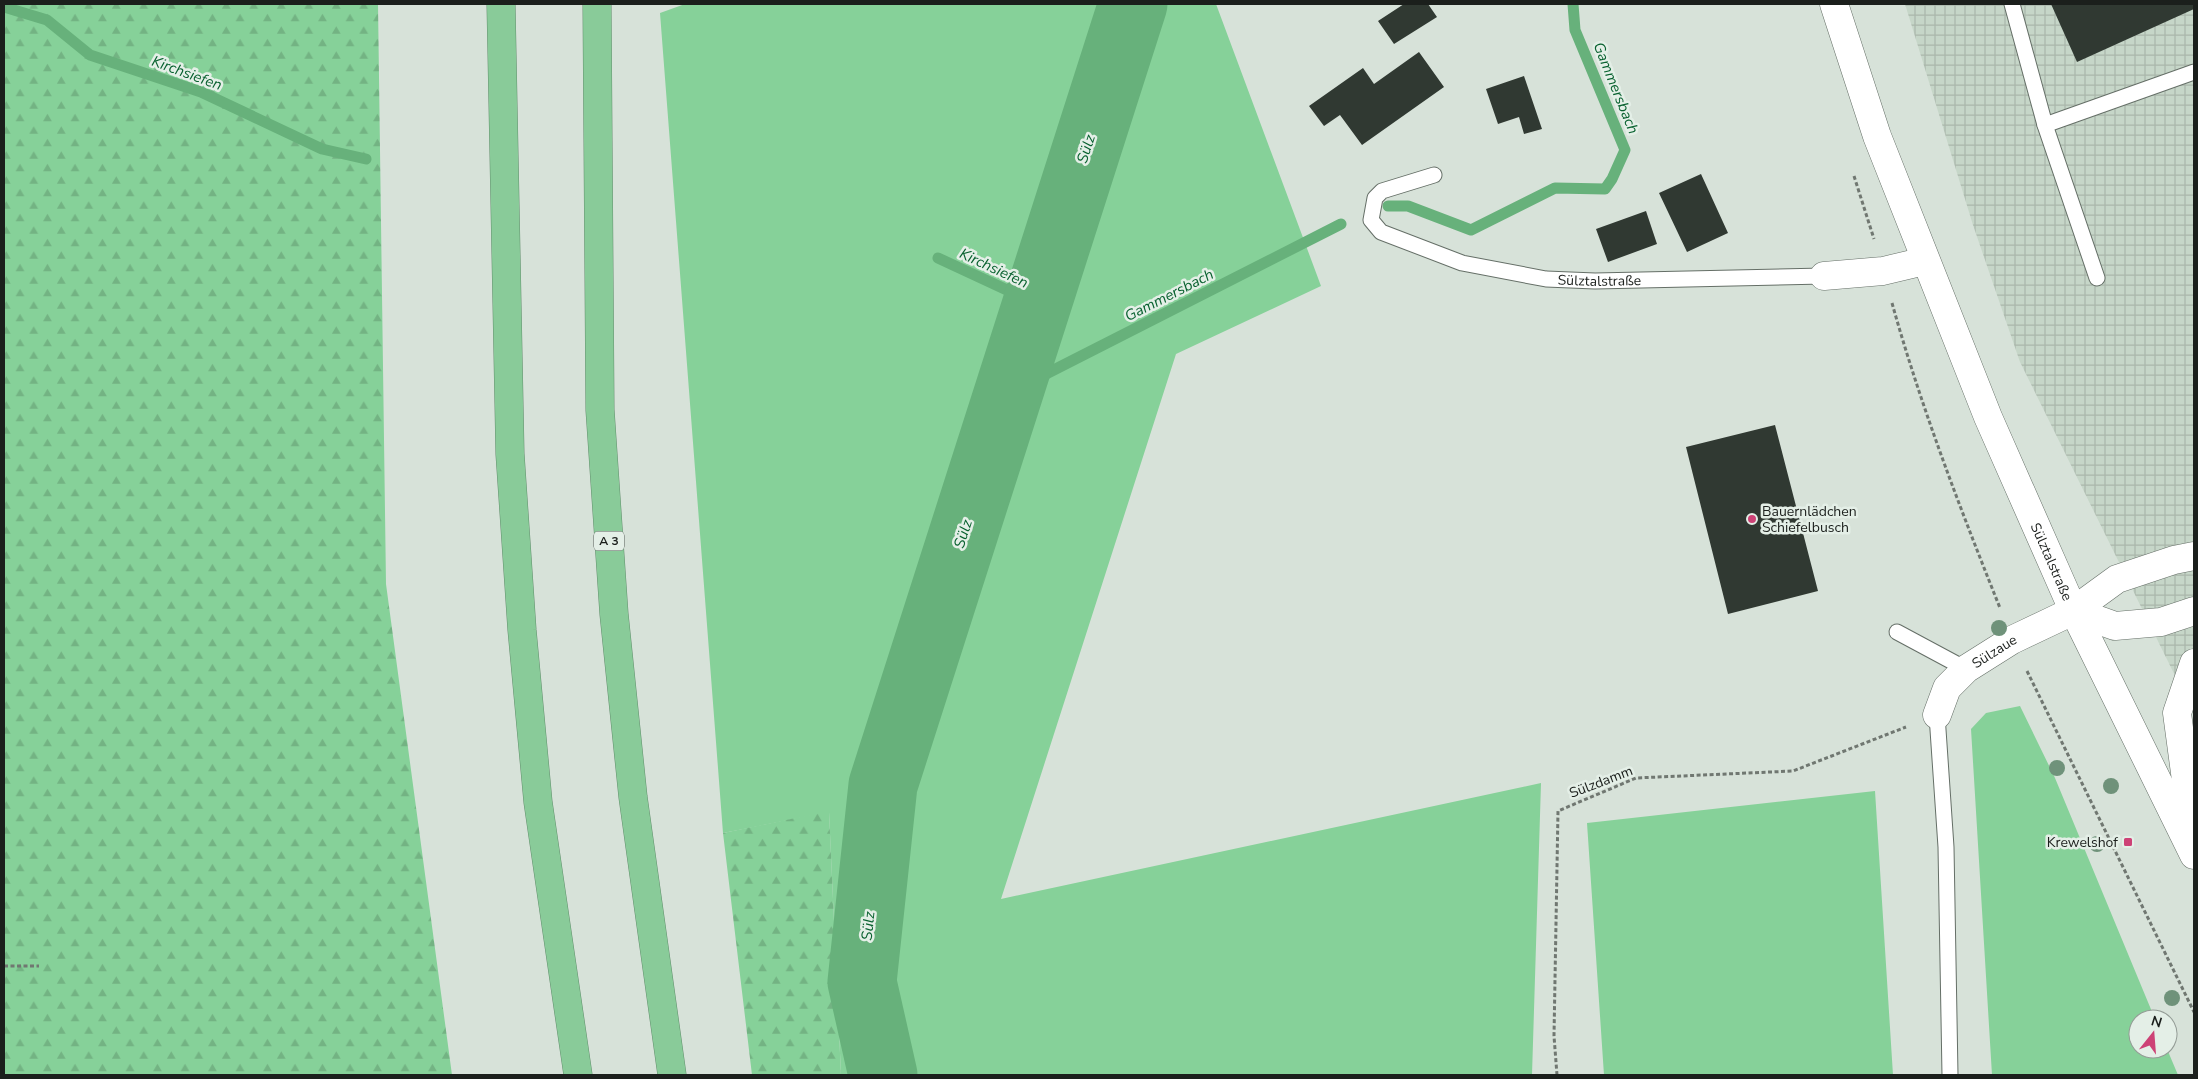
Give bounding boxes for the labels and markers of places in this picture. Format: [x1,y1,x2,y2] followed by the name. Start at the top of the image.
[1762,502,1857,537] place label: Bauernlädchen Schiefelbusch
[1746,513,1758,525] marker: Bauernlädchen Schiefelbusch
[2047,833,2118,852] place label: Krewelshof
[2122,836,2134,848] marker: Krewelshof

